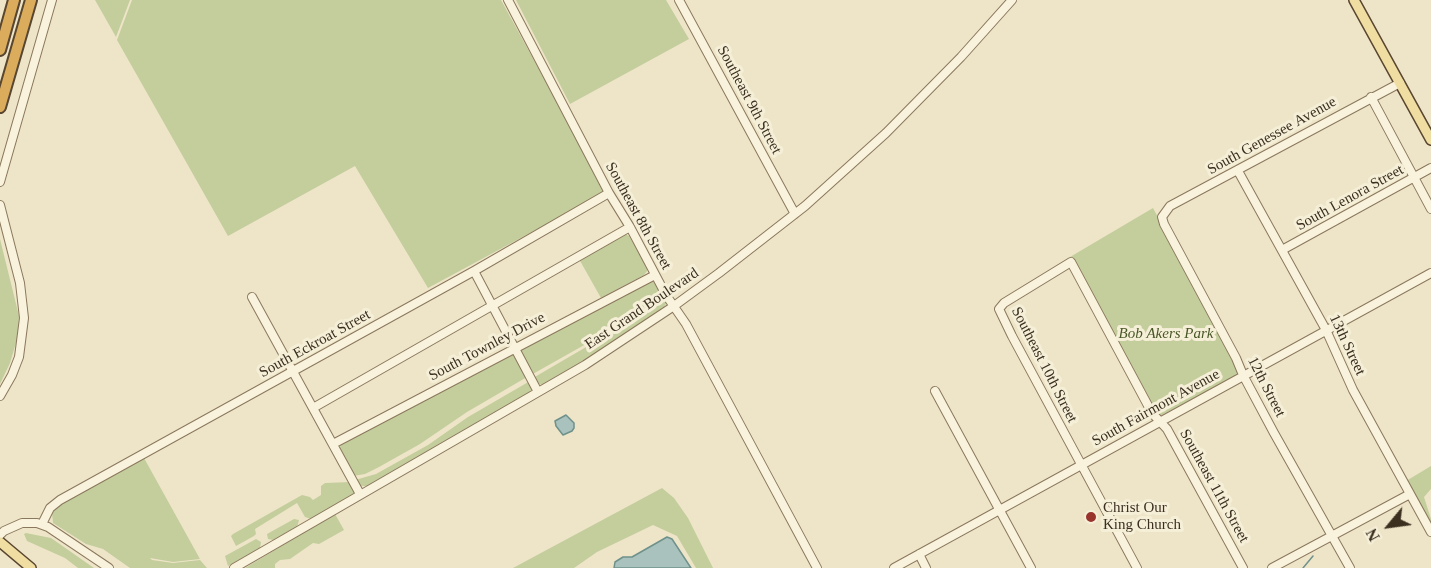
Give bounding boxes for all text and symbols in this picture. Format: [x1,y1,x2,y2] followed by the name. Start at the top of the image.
[713,43,785,157] street label: Southeast 9th Street
[1204,93,1340,179] street label: South Genessee Avenue
[601,159,675,273] street label: Southeast 8th Street
[1293,161,1407,235] street label: South Lenora Street
[582,264,702,354] street label: East Grand Boulevard
[1007,304,1081,426] street label: Southeast 10th Street
[256,306,374,382] street label: South Eckroat Street
[426,309,548,385] street label: South Townley Drive
[1325,312,1369,378] street label: 13th Street
[1119,325,1213,343] park label: Bob Akers Park
[1243,354,1289,420] street label: 12th Street
[1089,365,1223,451] street label: South Fairmont Avenue
[1175,426,1253,546] street label: Southeast 11th Street
[1359,496,1419,556] north arrow
[1103,499,1181,534] place label: Christ Our King Church
[1084,510,1098,524] marker: Christ Our King Church
[1363,526,1383,544] text: N

